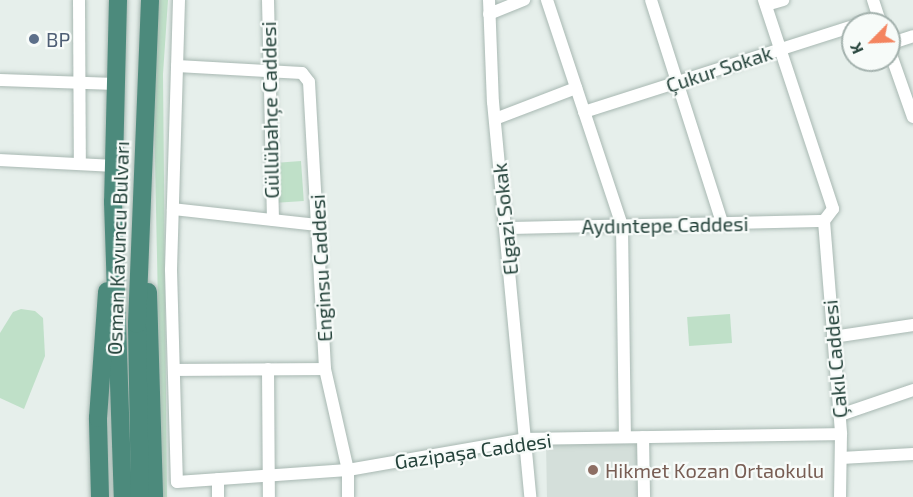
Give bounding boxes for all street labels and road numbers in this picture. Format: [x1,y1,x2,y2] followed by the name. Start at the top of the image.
[256,21,284,199] street label: Güllübahçe Caddesi
[663,40,775,98] street label: Çukur Sokak
[102,141,134,355] street label: Osman Kavuncu Bulvarı
[487,162,523,276] street label: Elgazi Sokak
[305,194,337,342] street label: Enginsu Caddesi
[581,212,749,238] street label: Aydıntepe Caddesi
[818,299,852,419] street label: Çakıl Caddesi
[393,428,553,474] street label: Gazipaşa Caddesi

